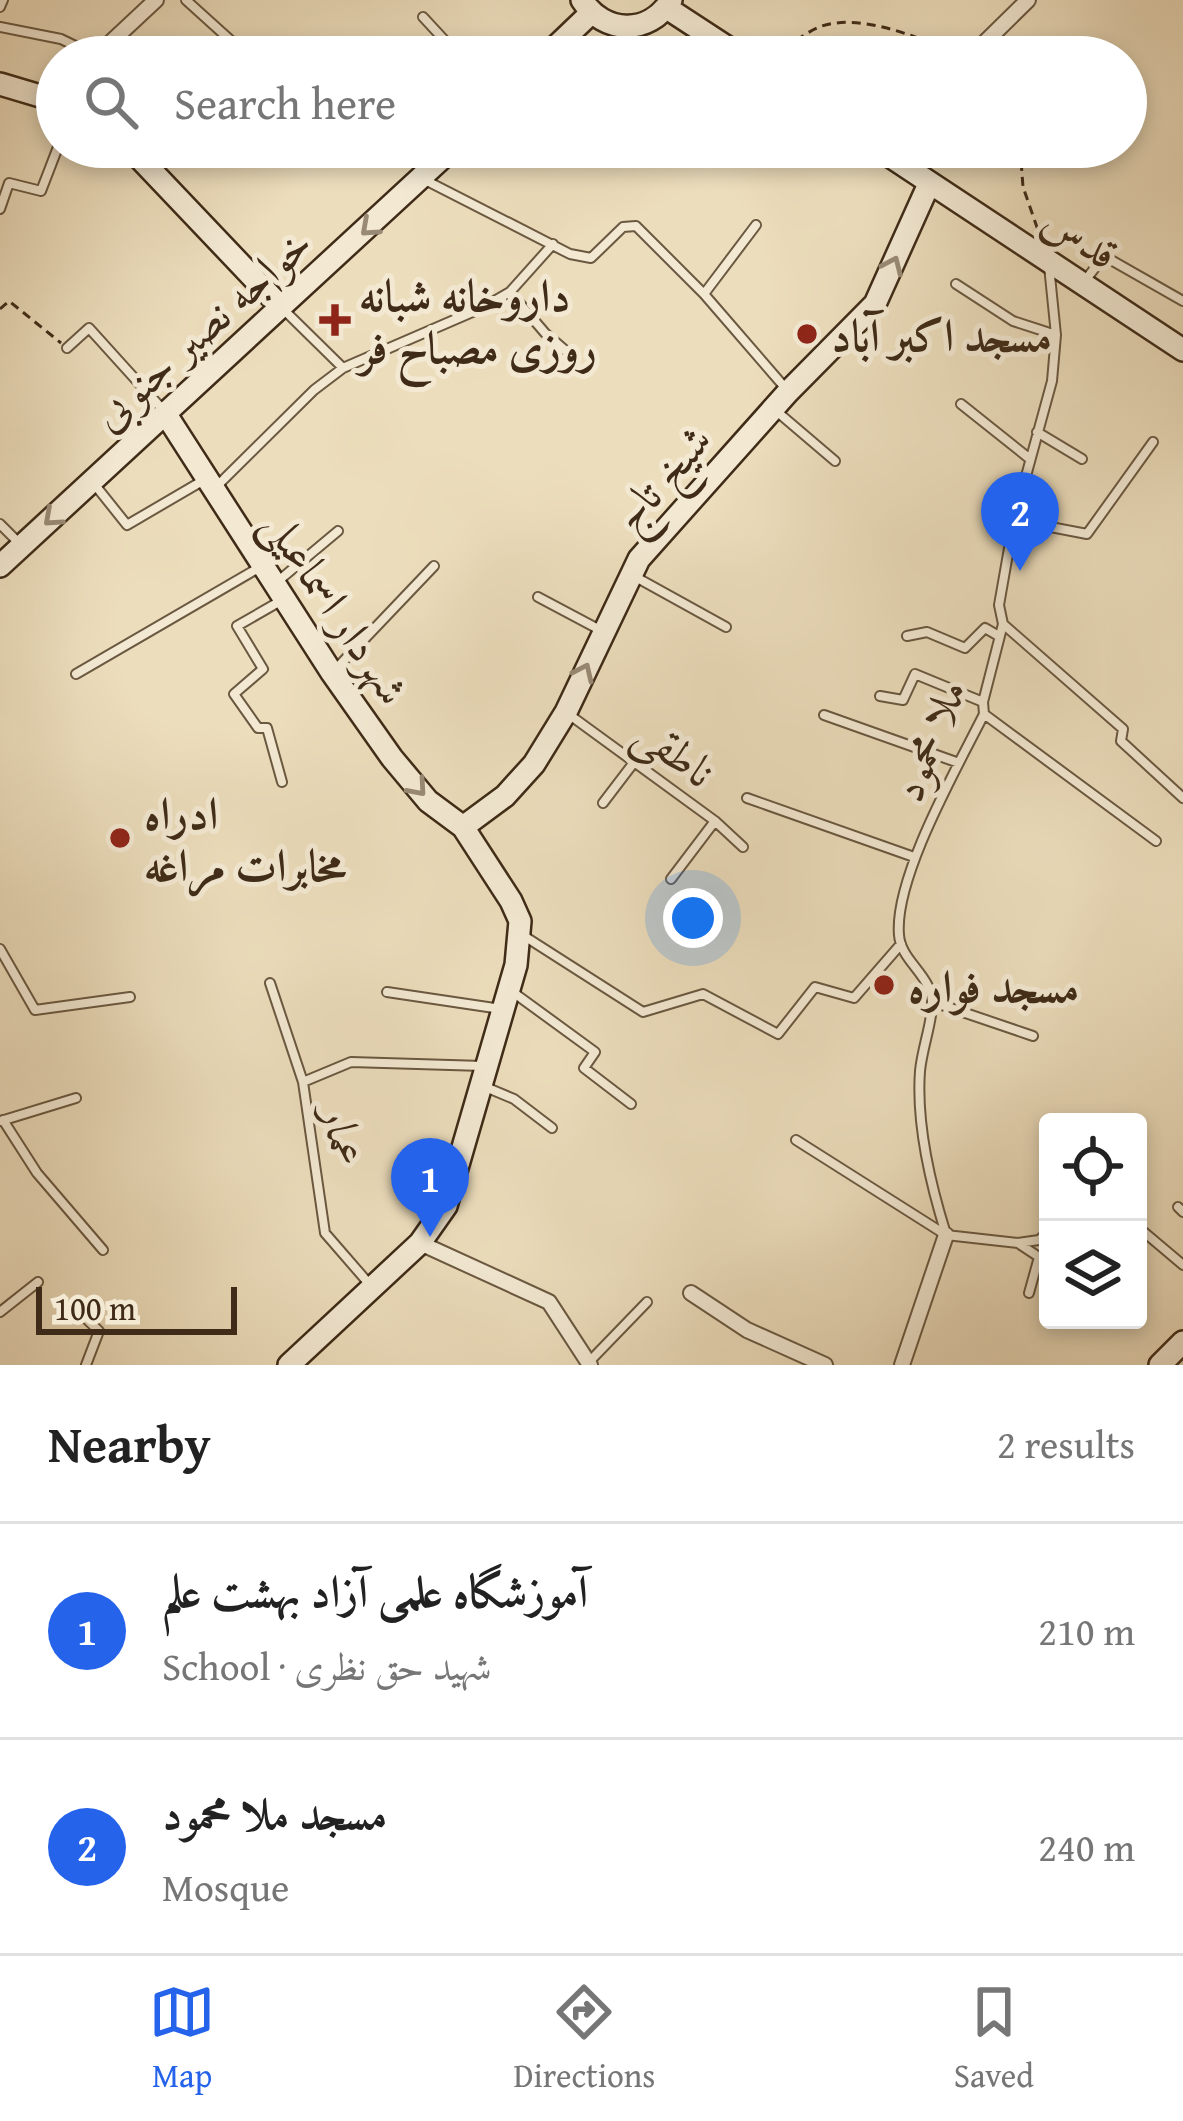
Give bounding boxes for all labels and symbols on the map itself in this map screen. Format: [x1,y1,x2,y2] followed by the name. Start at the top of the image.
[1030,187,1132,285] street label: قدس
[76,211,326,446] street label: خواجه نصیر جنوبی
[362,214,383,235] one-way arrow
[879,256,903,277] one-way arrow
[354,262,597,389] place label: داروخانه شبانه روزی مصباح فر
[831,302,1052,367] place label: مسجد اکبر آباد
[322,307,348,333] marker: داروخانه شبانه روزی مصباح فر
[794,321,820,347] marker: مسجد اکبر آباد
[596,409,733,551] street label: شیخ تاج
[981,472,1059,571] pin: 2
[247,495,426,717] street label: شهردار اسماعیلی
[44,504,65,525] one-way arrow
[570,663,593,684] one-way arrow
[874,669,982,811] street label: ملا محمود
[622,699,729,803] street label: ناطقی
[403,774,425,796] one-way arrow
[144,780,348,897] place label: ادراه مخابرات مراغه
[107,825,133,851] marker: ادراه مخابرات مراغه
[663,888,723,948] your location
[908,953,1079,1018] place label: مسجد فواره
[871,972,897,998] marker: مسجد فواره
[307,1098,380,1170] street label: عمار
[391,1138,469,1237] pin: 1
[36,1281,237,1334] scale bar

